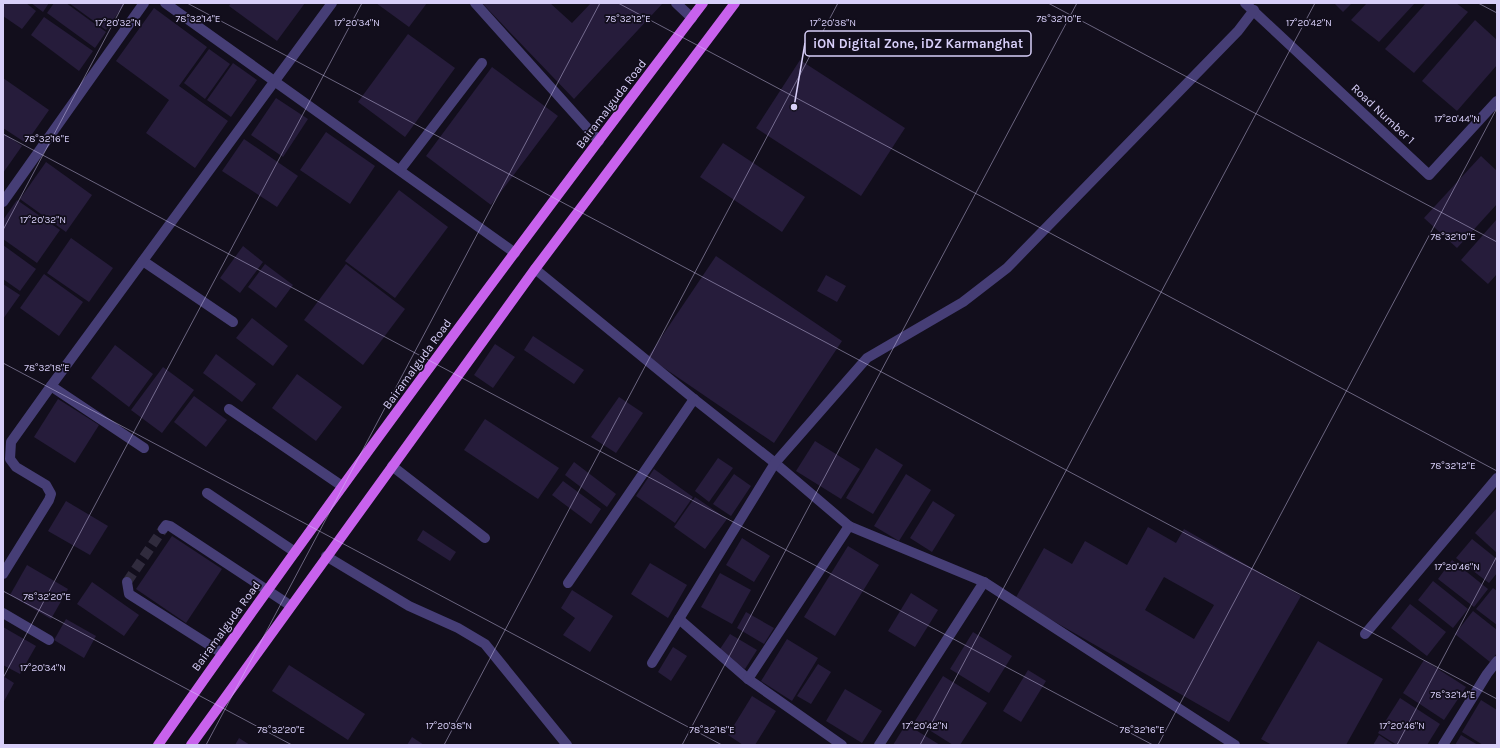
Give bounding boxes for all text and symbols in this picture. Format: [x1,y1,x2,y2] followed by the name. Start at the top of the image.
[176,13,220,25] text: 78°32'14"E
[605,13,651,25] text: 78°32'12"E
[1036,13,1082,25] text: 78°32'10"E
[95,17,141,29] text: 17°20'32"N
[334,17,380,29] text: 17°20'34"N
[810,17,856,29] text: 17°20'38"N
[1286,17,1332,29] text: 17°20'42"N
[805,31,1031,56] callout: iON Digital Zone, iDZ Karmanghat
[813,36,1023,51] text: iON Digital Zone, iDZ Karmanghat
[573,57,649,151] street label: Bairamalguda Road
[1348,81,1418,147] street label: Road Number 1
[1434,113,1480,125] text: 17°20'44"N
[25,133,70,145] text: 78°32'16"E
[20,214,66,226] text: 17°20'32"N
[1430,231,1476,243] text: 78°32'10"E
[380,316,454,412] street label: Bairamalguda Road
[24,362,70,374] text: 78°32'18"E
[1430,460,1476,472] text: 78°32'12"E
[1434,561,1480,573] text: 17°20'46"N
[189,578,263,674] street label: Bairamalguda Road
[23,591,71,603] text: 78°32'20"E
[20,662,66,674] text: 17°20'34"N
[1431,689,1475,701] text: 78°32'14"E
[426,720,472,732] text: 17°20'38"N
[902,720,948,732] text: 17°20'42"N
[1379,720,1425,732] text: 17°20'46"N
[257,724,305,736] text: 78°32'20"E
[689,724,735,736] text: 78°32'18"E
[1120,724,1165,736] text: 78°32'16"E

